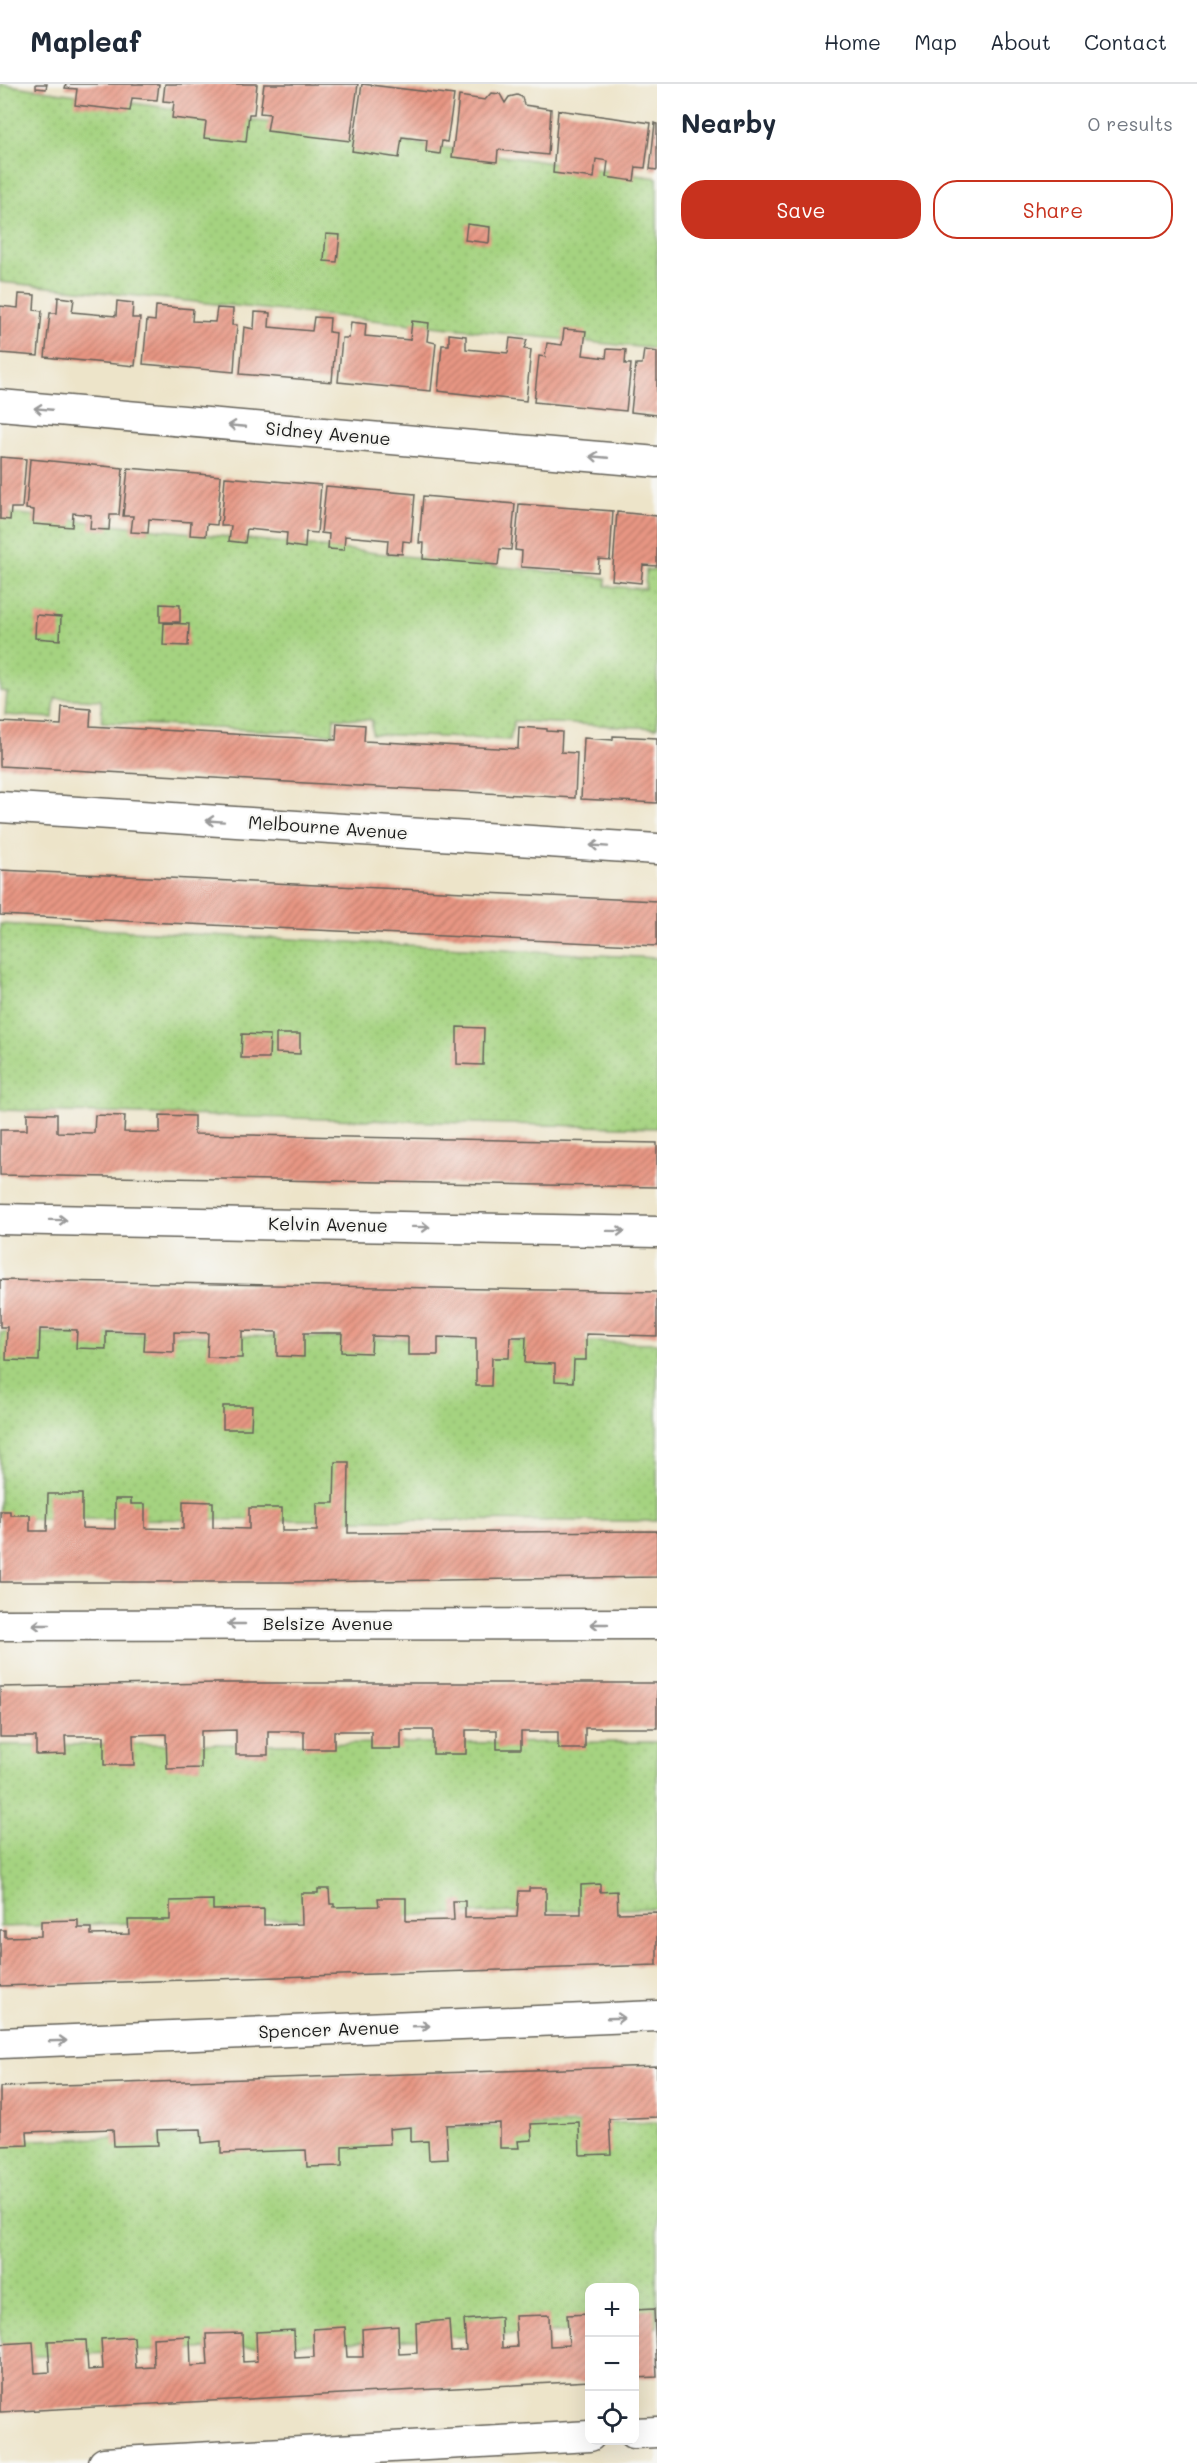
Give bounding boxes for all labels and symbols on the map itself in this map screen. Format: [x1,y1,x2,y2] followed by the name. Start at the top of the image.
[33,403,53,414] one-way arrow
[264,416,392,450] street label: Sidney Avenue
[228,420,247,431] one-way arrow
[589,451,609,462] one-way arrow
[247,809,409,845] street label: Melbourne Avenue
[206,816,226,827] one-way arrow
[589,840,609,851] one-way arrow
[268,1211,388,1237] street label: Kelvin Avenue
[48,1215,68,1226] one-way arrow
[411,1221,431,1233] one-way arrow
[606,1225,626,1237] one-way arrow
[263,1611,393,1635] street label: Belsize Avenue
[589,1618,609,1630] one-way arrow
[31,1619,51,1631] one-way arrow
[226,1619,246,1630] one-way arrow
[605,2012,625,2023] one-way arrow
[258,2015,400,2043] street label: Spencer Avenue
[411,2020,431,2031] one-way arrow
[48,2035,68,2046] one-way arrow

